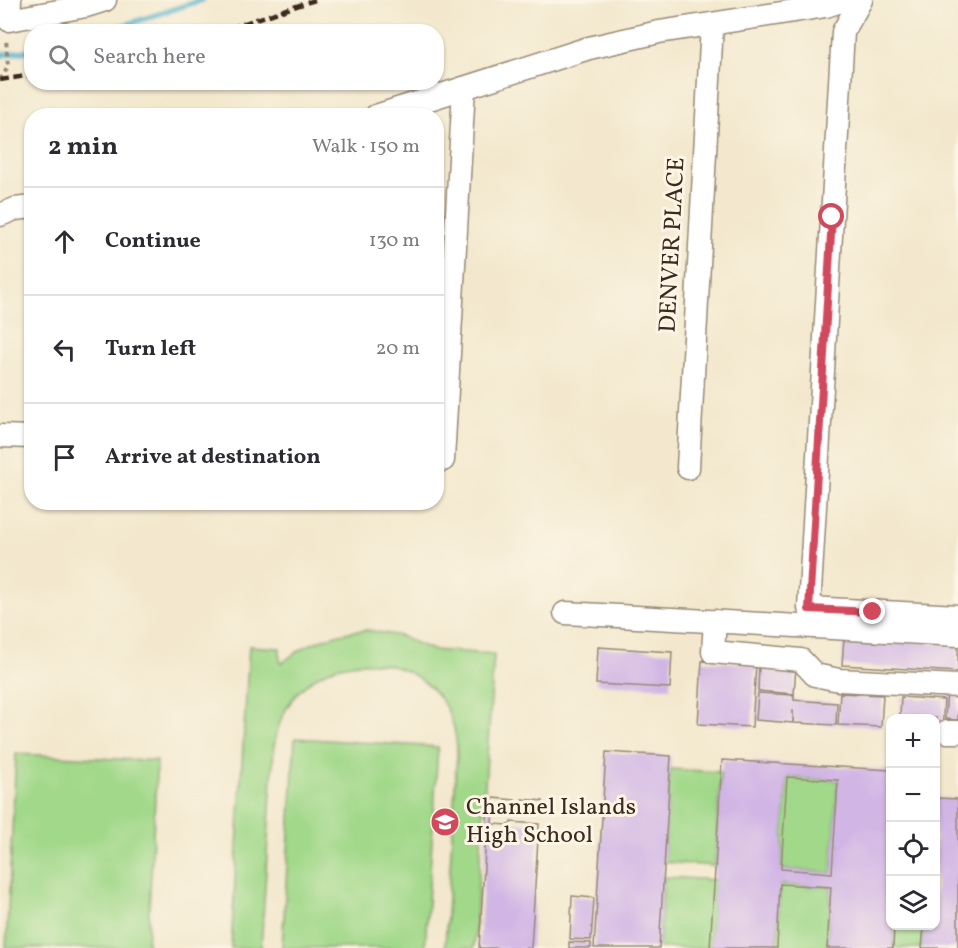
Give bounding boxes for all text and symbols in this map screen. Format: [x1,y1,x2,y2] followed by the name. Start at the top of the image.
[24,24,444,90] search box
[45,41,78,74] icon: search
[93,42,206,73] text: Search here
[48,129,118,165] text: 2 min
[312,133,420,161] text: Walk · 150 m
[651,156,695,334] street label: DENVER PLACE
[818,203,844,229] route start
[48,225,81,258] icon: ahead
[105,226,201,257] text: Continue
[369,227,420,255] text: 130 m
[48,333,81,366] icon: left
[105,334,196,365] text: Turn left
[376,335,420,363] text: 20 m
[48,441,81,474] icon: arrive
[105,442,321,473] text: Arrive at destination
[859,598,885,624] route end
[886,714,940,930] map controls
[886,714,940,768] button: +
[886,768,940,822] button: −
[466,791,636,853] place label: Channel Islands High School
[429,806,461,838] school or university icon: Channel Islands High School
[886,822,940,876] button: locate
[886,876,940,930] button: layers

